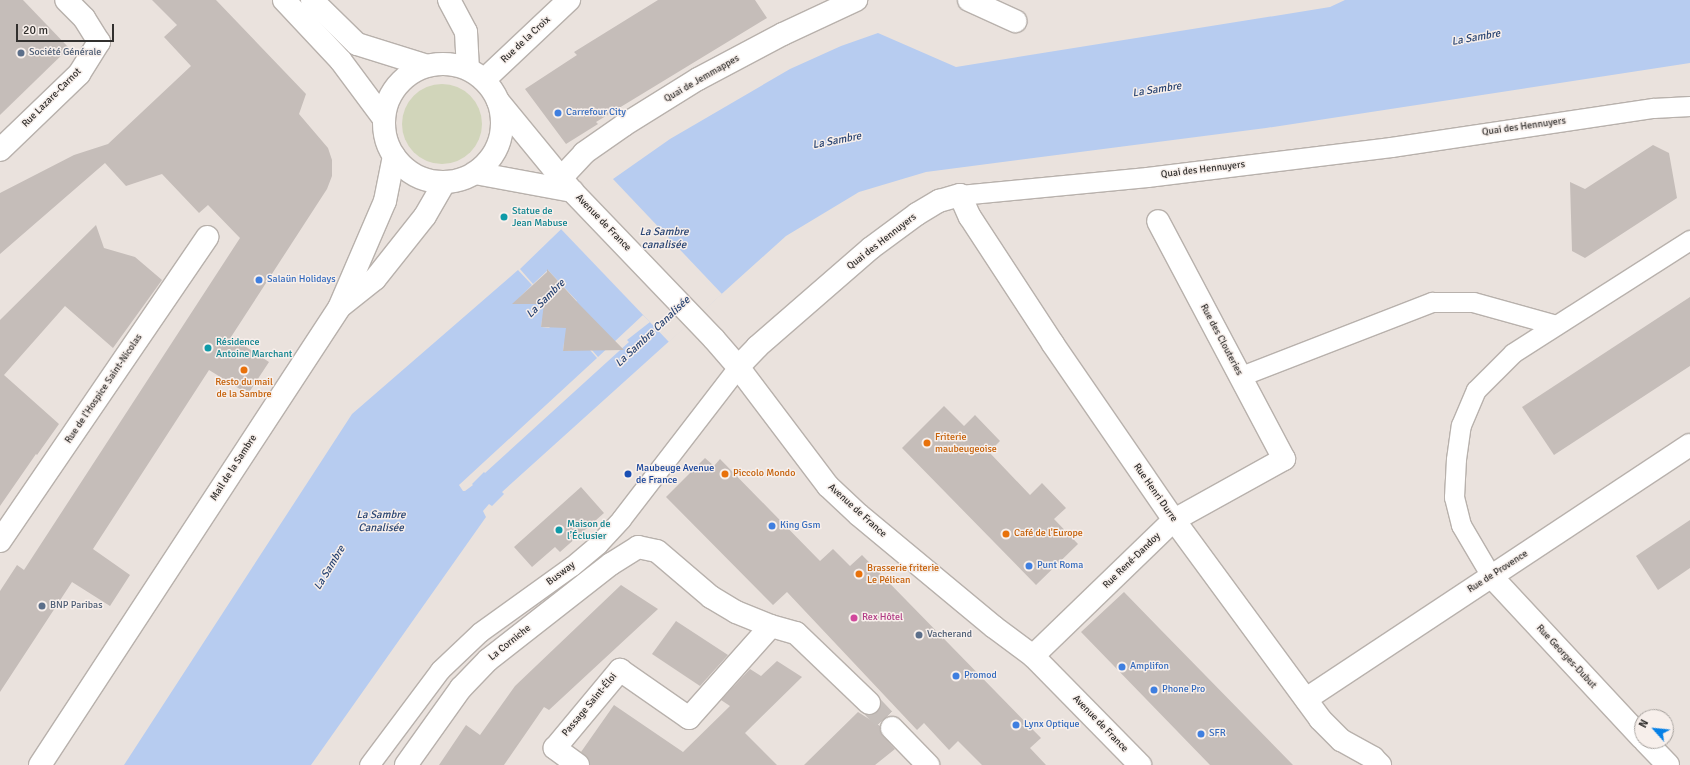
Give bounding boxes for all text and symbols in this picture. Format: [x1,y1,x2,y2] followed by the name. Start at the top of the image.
[499,14,553,66] street label: Rue de la Croix
[18,16,116,42] scale bar
[23,23,48,38] text: 20 m
[1451,27,1501,49] water label: La Sambre
[29,47,101,59] place label: Société Générale
[16,48,26,58] marker: Société Générale
[662,53,742,105] street label: Quai de Jemmappes
[20,66,84,130] street label: Rue Lazare-Carnot
[1132,80,1182,100] water label: La Sambre
[566,107,626,119] place label: Carrefour City
[553,108,563,118] marker: Carrefour City
[1481,115,1567,139] street label: Quai des Hennuyers
[812,130,862,152] water label: La Sambre
[1160,159,1246,181] street label: Quai des Hennuyers
[573,192,633,254] street label: Avenue de France
[512,205,567,228] place label: Statue de Jean Mabuse
[845,211,919,273] street label: Quai des Hennuyers
[499,212,509,222] marker: Statue de Jean Mabuse
[639,226,689,252] water label: La Sambre canalisée
[267,274,336,286] place label: Salaün Holidays
[254,275,264,285] marker: Salaün Holidays
[524,277,568,321] water label: La Sambre
[613,294,693,370] water label: La Sambre Canalisée
[1197,302,1245,378] street label: Rue des Clouteries
[63,332,145,446] street label: Rue de l'Hospice Saint-Nicolas
[216,336,292,360] place label: Résidence Antoine Marchant
[203,343,213,353] marker: Résidence Antoine Marchant
[239,365,249,375] marker: Resto du mail de la Sambre
[215,376,273,400] place label: Resto du mail de la Sambre
[935,431,997,454] place label: Friterie maubeugeoise
[208,433,260,503] street label: Mail de la Sambre
[922,438,932,448] marker: Friterie maubeugeoise
[1130,461,1180,525] street label: Rue Henri Durre
[636,462,714,486] place label: Maubeuge Avenue de France
[733,468,795,480] place label: Piccolo Mondo
[623,469,633,479] marker: Maubeuge Avenue de France
[720,469,730,479] marker: Piccolo Mondo
[825,482,889,540] street label: Avenue de France
[356,509,406,535] water label: La Sambre Canalisée
[567,518,610,542] place label: Maison de l’Éclusier
[780,520,820,532] place label: King Gsm
[767,521,777,531] marker: King Gsm
[554,525,564,535] marker: Maison de l’Éclusier
[1014,528,1083,540] place label: Café de l'Europe
[1001,529,1011,539] marker: Café de l'Europe
[1101,531,1163,591] street label: Rue René-Dandoy
[312,544,348,592] water label: La Sambre
[1466,548,1530,596] street label: Rue de Provence
[544,559,578,589] street label: Busway
[1037,560,1083,572] place label: Punt Roma
[1024,561,1034,571] marker: Punt Roma
[867,562,939,586] place label: Brasserie friterie Le Pélican
[854,569,864,579] marker: Brasserie friterie Le Pélican
[50,600,103,612] place label: BNP Paribas
[37,601,47,611] marker: BNP Paribas
[862,612,903,624] place label: Rex Hôtel
[849,613,859,623] marker: Rex Hôtel
[487,622,533,664] street label: La Corniche
[1533,623,1599,691] street label: Rue Georges-Dubut
[927,629,972,641] place label: Vacherand
[914,630,924,640] marker: Vacherand
[1130,661,1169,673] place label: Amplifon
[1117,662,1127,672] marker: Amplifon
[964,670,997,682] place label: Promod
[560,671,620,739] street label: Passage Saint-Éloi
[951,671,961,681] marker: Promod
[1162,684,1205,696] place label: Phone Pro
[1149,685,1159,695] marker: Phone Pro
[1070,693,1130,755] street label: Avenue de France
[1634,709,1674,749] north arrow
[1636,717,1651,730] text: N
[1024,719,1080,731] place label: Lynx Optique
[1011,720,1021,730] marker: Lynx Optique
[1209,728,1226,740] place label: SFR
[1196,729,1206,739] marker: SFR

